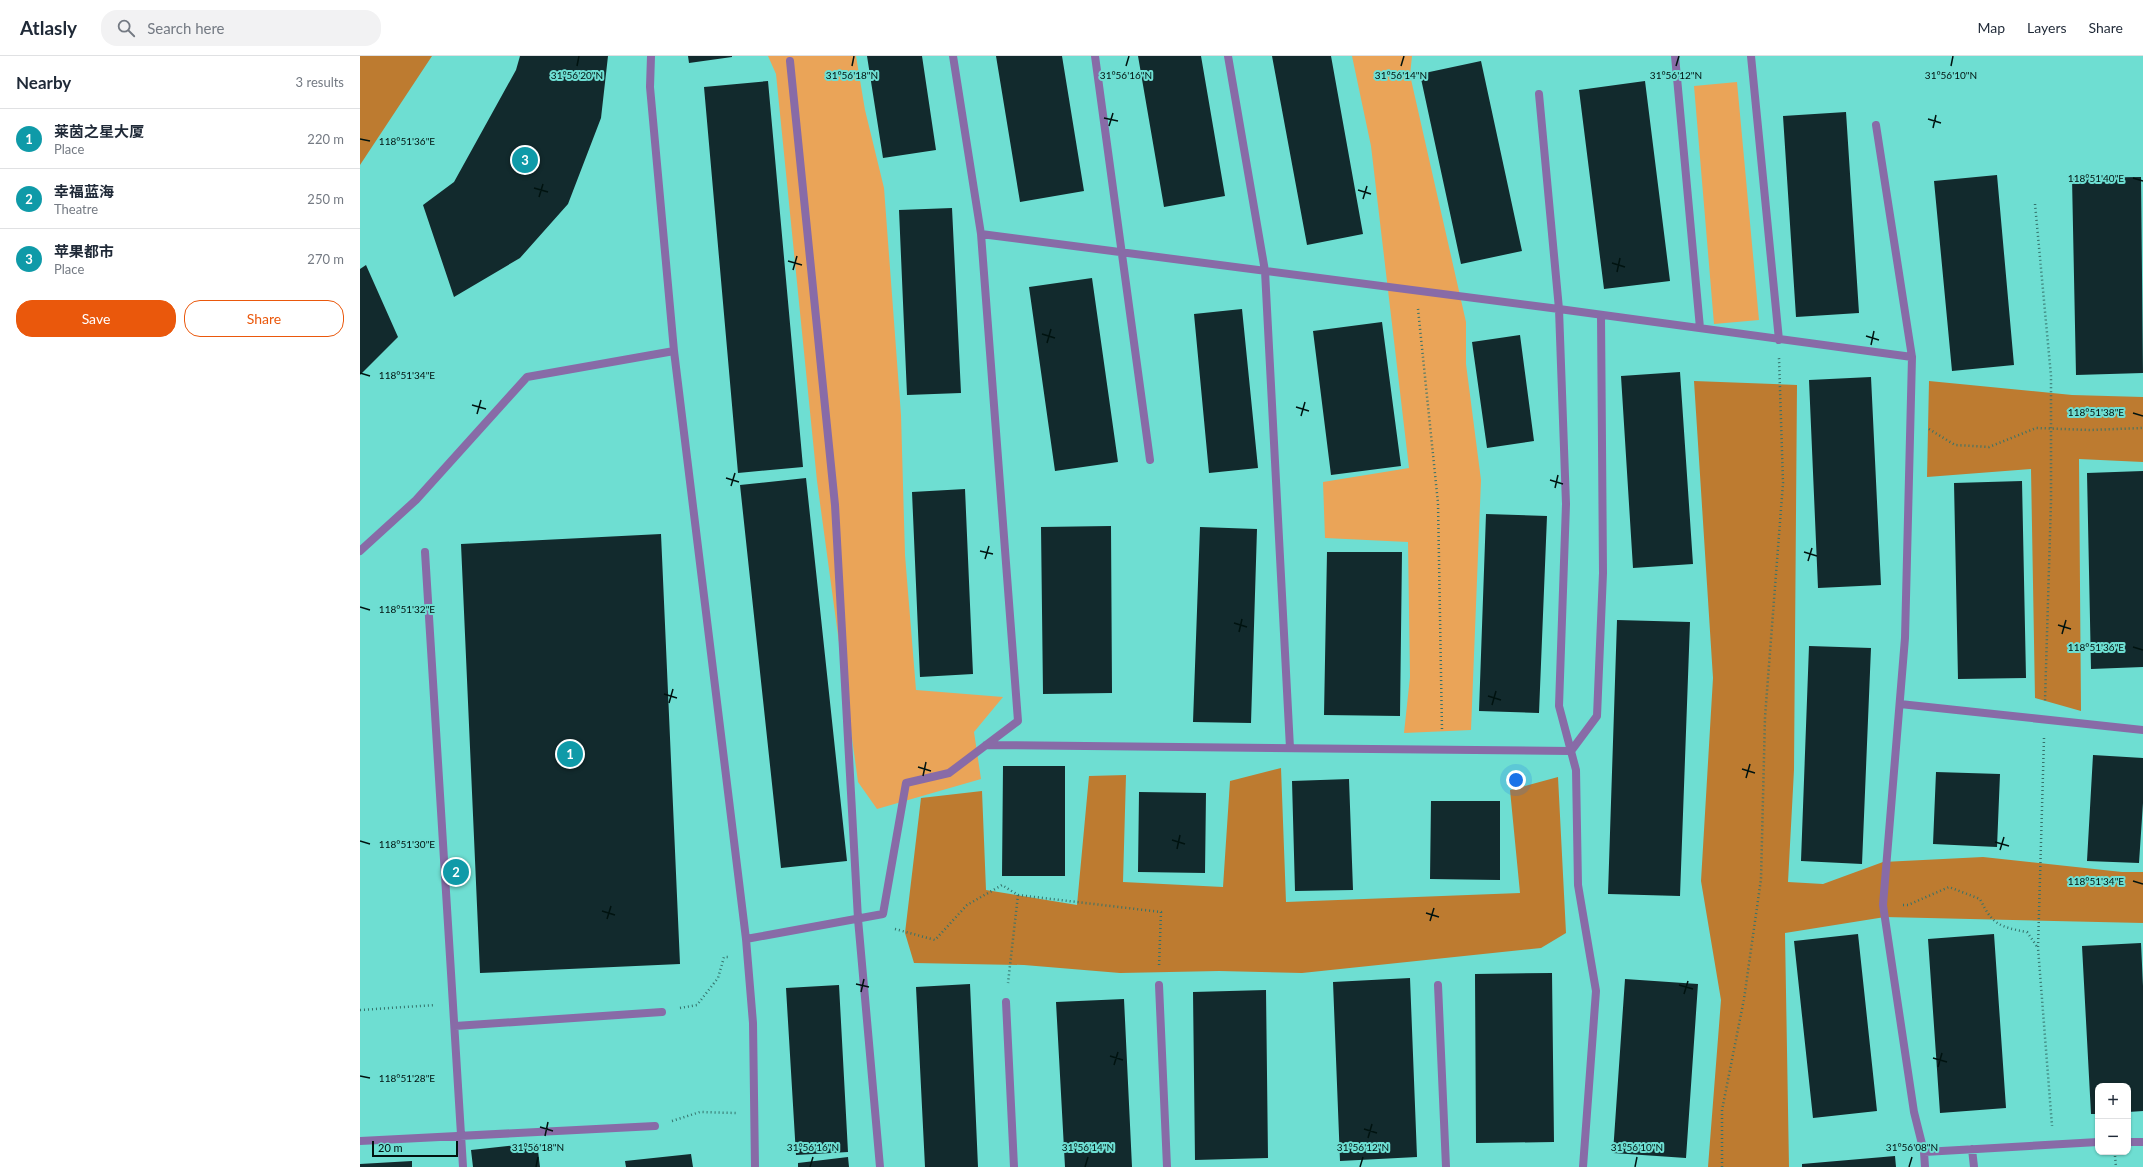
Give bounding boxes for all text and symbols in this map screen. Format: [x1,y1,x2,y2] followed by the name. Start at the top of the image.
[101,10,381,46] search box
[20,16,77,39] text: Atlasly
[115,17,137,39] icon: search
[147,19,225,37] text: Search here
[1977,19,2005,36] text: Map
[2027,19,2067,36] text: Layers
[2089,19,2123,36] text: Share
[551,69,603,81] text: 31°56'20"N
[826,69,878,81] text: 31°56'18"N
[1100,69,1152,81] text: 31°56'16"N
[1375,69,1427,81] text: 31°56'14"N
[1650,69,1702,81] text: 31°56'12"N
[1925,69,1977,81] text: 31°56'10"N
[16,72,71,93] text: Nearby
[296,74,344,90] text: 3 results
[54,122,144,140] text: 莱茵之星大厦
[25,131,33,147] text: 1
[307,131,344,147] text: 220 m
[379,135,435,147] text: 118°51'36"E
[54,141,84,157] text: Place
[512,145,538,175] pin: 3
[2068,172,2124,184] text: 118°51'40"E
[54,182,114,200] text: 幸福蓝海
[25,191,33,207] text: 2
[307,191,344,207] text: 250 m
[54,201,98,217] text: Theatre
[54,242,114,260] text: 苹果都市
[25,251,33,267] text: 3
[307,251,344,267] text: 270 m
[54,261,84,277] text: Place
[16,300,176,337] button: Save
[184,300,344,337] button: Share
[379,369,435,381] text: 118°51'34"E
[2068,406,2124,418] text: 118°51'38"E
[379,603,435,615] text: 118°51'32"E
[2068,641,2124,653] text: 118°51'36"E
[557,739,583,769] pin: 1
[1506,770,1526,790] your location
[379,838,435,850] text: 118°51'30"E
[443,857,469,887] pin: 2
[2068,875,2124,887] text: 118°51'34"E
[379,1072,435,1084] text: 118°51'28"E
[2095,1083,2131,1155] map controls
[2095,1083,2131,1119] button: +
[2095,1119,2131,1155] button: −
[372,1139,458,1158] scale bar
[378,1141,403,1154] text: 20 m
[512,1141,564,1153] text: 31°56'18"N
[787,1141,839,1153] text: 31°56'16"N
[1062,1141,1114,1153] text: 31°56'14"N
[1337,1141,1389,1153] text: 31°56'12"N
[1611,1141,1663,1153] text: 31°56'10"N
[1886,1141,1938,1153] text: 31°56'08"N

